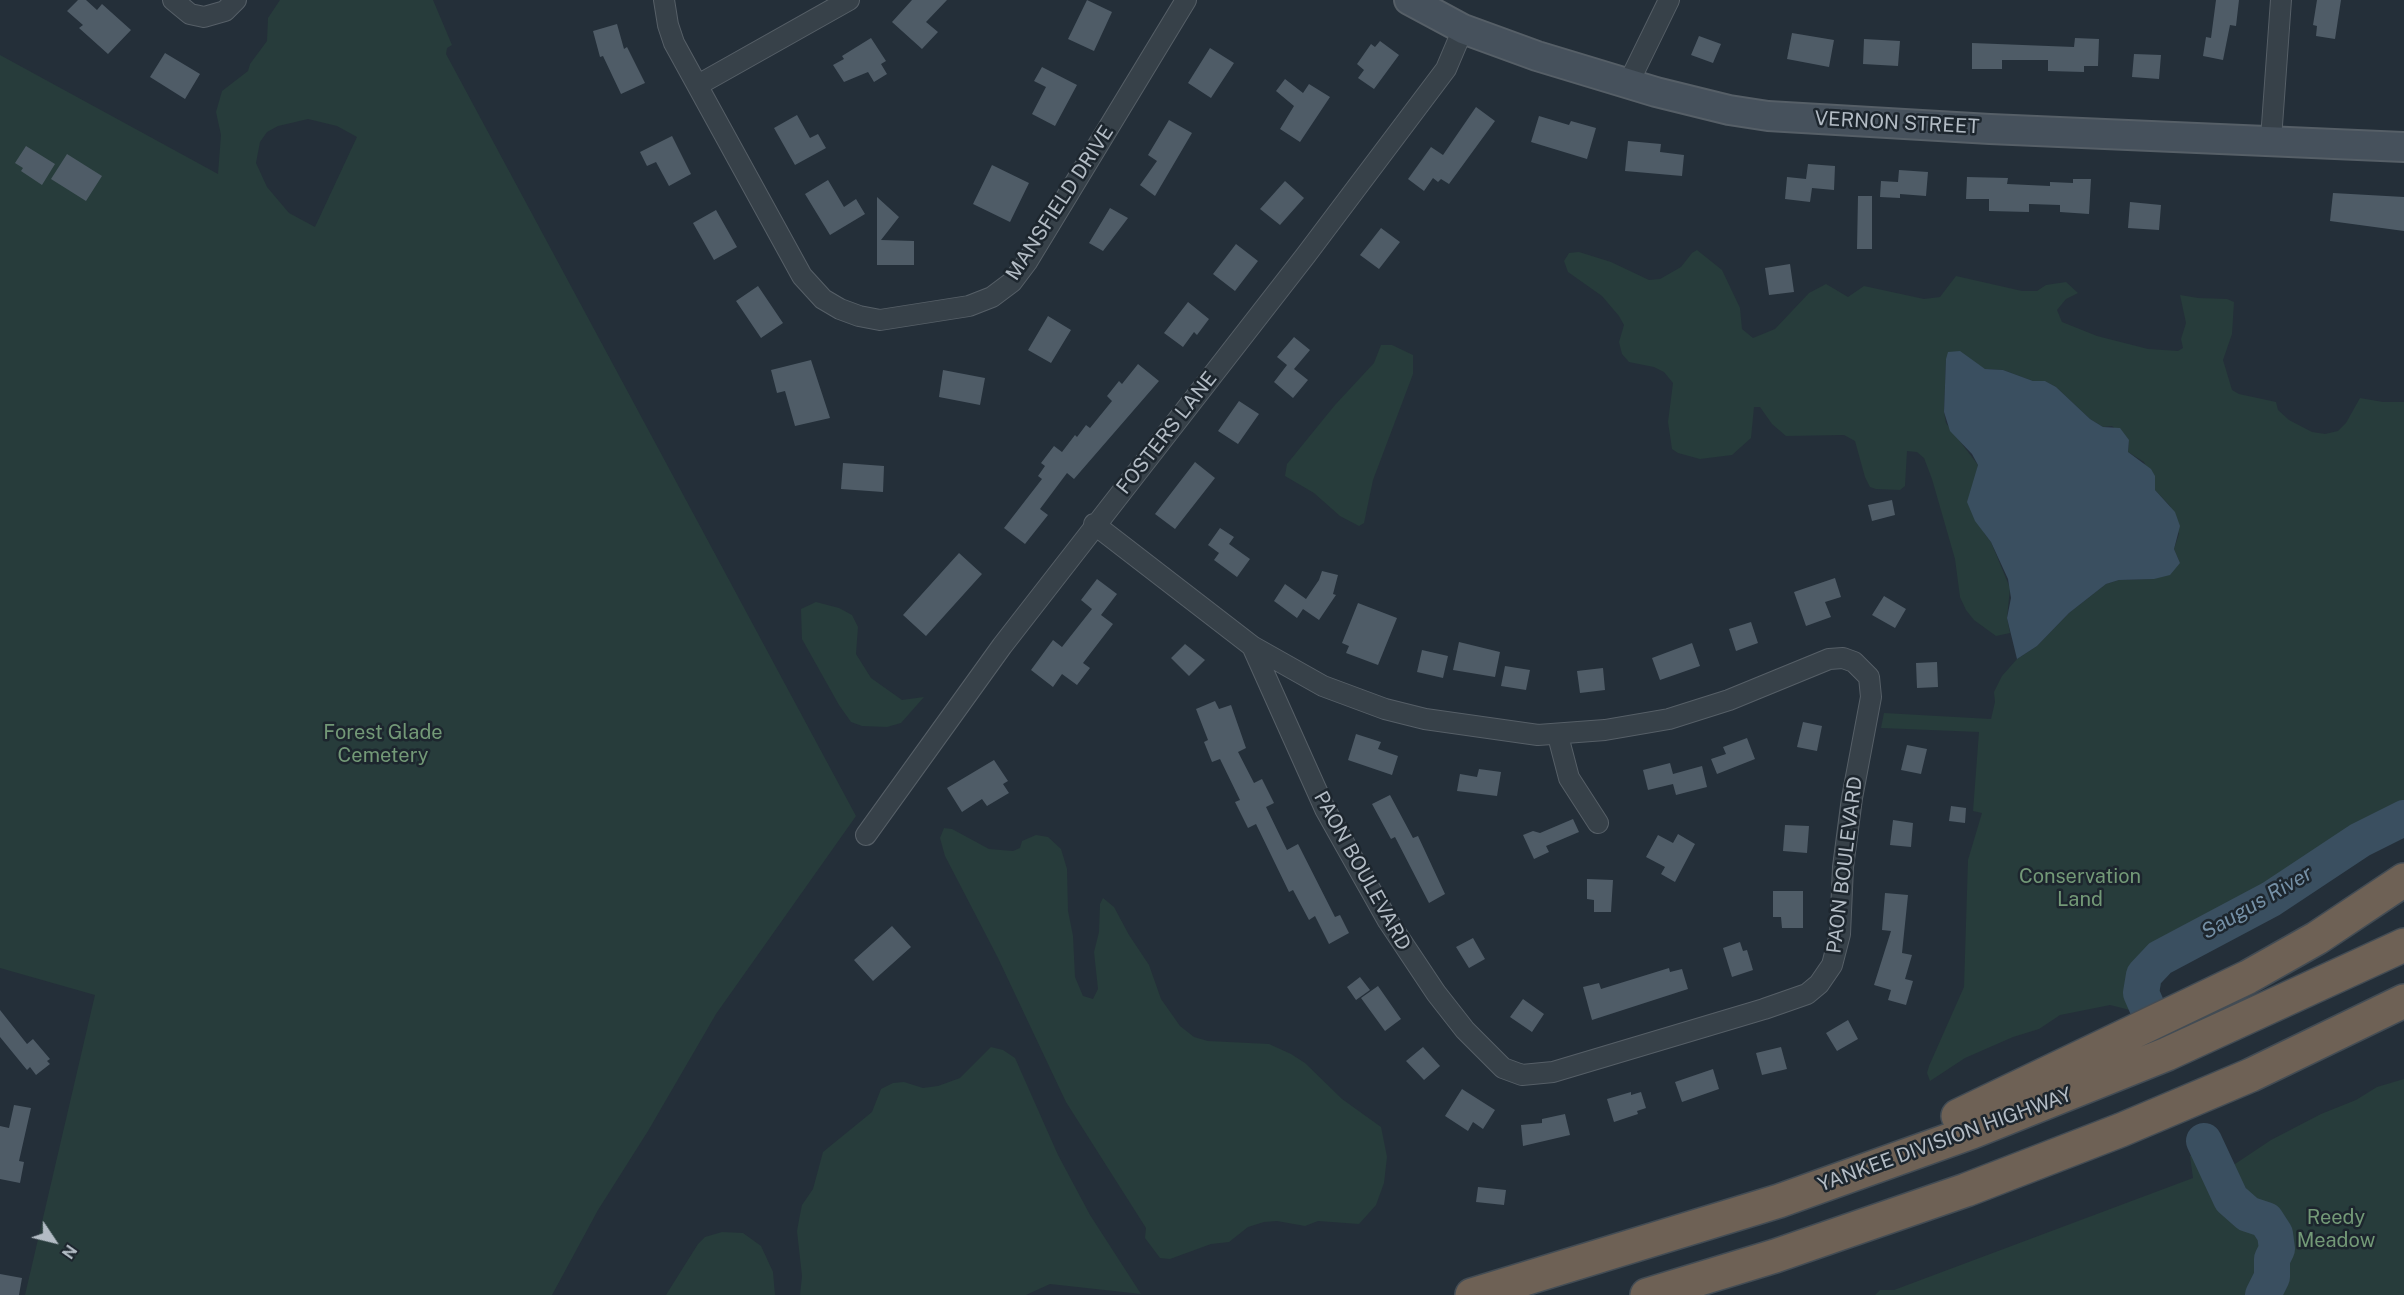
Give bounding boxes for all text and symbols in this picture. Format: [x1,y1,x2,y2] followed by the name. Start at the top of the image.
[1814,107,1980,139] street label: VERNON STREET
[1001,121,1119,285] street label: MANSFIELD DRIVE
[1112,367,1222,499] street label: FOSTERS LANE
[323,721,443,768] park label: Forest Glade Cemetery
[1822,775,1868,955] street label: PAON BOULEVARD
[1308,787,1416,955] street label: PAON BOULEVARD
[2197,861,2317,945] water label: Saugus River
[2019,865,2141,912] park label: Conservation Land
[1815,1083,2075,1197] street label: YANKEE DIVISION HIGHWAY
[2297,1206,2375,1253] park label: Reedy Meadow
[24,1211,84,1271] north arrow
[58,1241,81,1262] text: N

